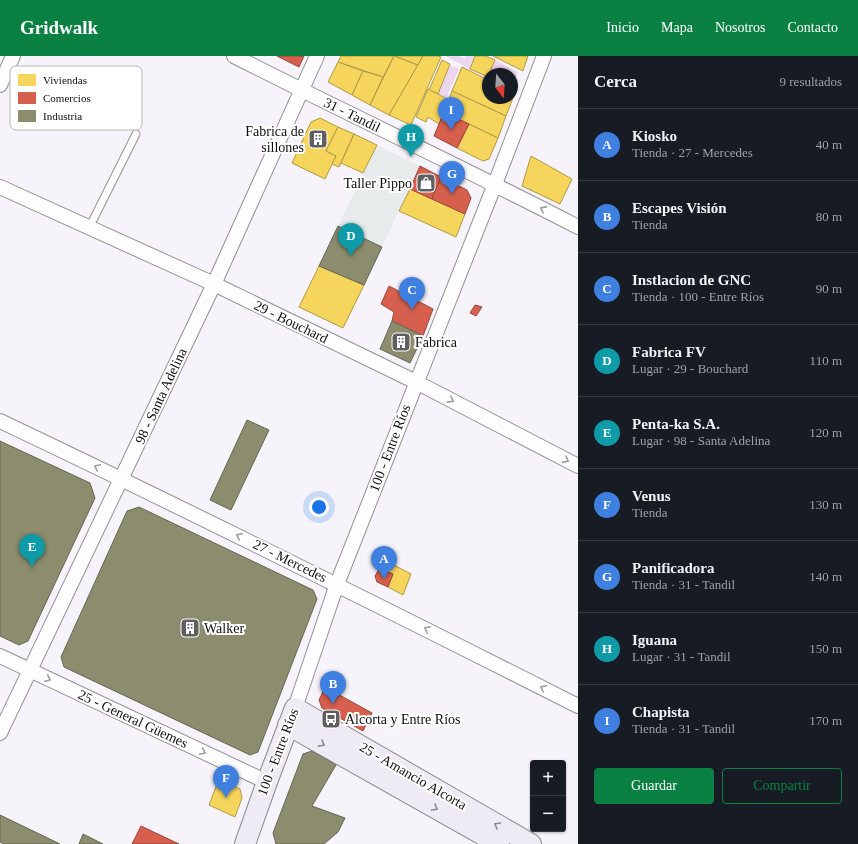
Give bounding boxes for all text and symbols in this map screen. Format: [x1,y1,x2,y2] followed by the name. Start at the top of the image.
[20,17,98,38] text: Gridwalk
[606,20,639,35] text: Inicio
[661,20,693,35] text: Mapa
[715,20,765,35] text: Nosotros
[787,20,838,35] text: Contacto
[10,66,142,130] legend
[482,68,518,104] north arrow
[594,72,637,91] text: Cerca
[43,74,87,86] text: Viviendas
[780,74,842,89] text: 9 resultados
[43,92,91,104] text: Comercios
[321,95,383,135] street label: 31 - Tandil
[438,97,464,130] pin: I
[43,110,82,122] text: Industria
[245,124,304,155] place label: Fabrica de sillones
[398,124,424,157] pin: H
[307,128,329,150] building icon: Fabrica de sillones
[632,128,677,144] text: Kiosko
[602,137,612,152] text: A
[816,137,842,152] text: 40 m
[632,145,753,160] text: Tienda · 27 - Mercedes
[439,161,465,194] pin: G
[415,172,437,194] shop icon: Taller Pippo
[343,176,412,191] place label: Taller Pippo
[632,200,727,216] text: Escapes Visión
[540,206,548,214] one-way arrow
[603,209,611,224] text: B
[816,209,842,224] text: 80 m
[632,217,668,232] text: Tienda
[338,223,364,256] pin: D
[632,272,751,288] text: Instlacion de GNC
[399,277,425,310] pin: C
[602,281,612,296] text: C
[816,281,842,296] text: 90 m
[632,289,764,304] text: Tienda · 100 - Entre Ríos
[252,298,330,346] street label: 29 - Bouchard
[390,331,412,353] building icon: Fabrica
[415,335,458,350] place label: Fabrica
[632,344,706,360] text: Fabrica FV
[132,345,190,446] street label: 98 - Santa Adelina
[602,353,612,368] text: D
[810,353,842,368] text: 110 m
[632,361,748,376] text: Lugar · 29 - Bouchard
[447,395,454,403] one-way arrow
[366,402,414,494] street label: 100 - Entre Ríos
[632,416,720,432] text: Penta-ka S.A.
[603,425,611,440] text: E
[809,425,842,440] text: 120 m
[632,433,770,448] text: Lugar · 98 - Santa Adelina
[562,455,569,463] one-way arrow
[94,464,101,472] one-way arrow
[632,488,671,504] text: Venus
[309,497,329,517] your location
[603,497,611,512] text: F
[809,497,842,512] text: 130 m
[632,505,668,520] text: Tienda
[236,533,243,541] one-way arrow
[19,534,45,567] pin: E
[251,537,329,585] street label: 27 - Mercedes
[371,546,397,579] pin: A
[632,560,715,576] text: Panificadora
[602,569,612,584] text: G
[809,569,842,584] text: 140 m
[632,577,735,592] text: Tienda · 31 - Tandil
[179,617,201,639] building icon: Walker
[204,621,244,636] place label: Walker
[424,627,431,634] one-way arrow
[632,632,677,648] text: Iguana
[602,641,612,656] text: H
[809,641,842,656] text: 150 m
[632,649,731,664] text: Lugar · 31 - Tandil
[320,671,346,704] pin: B
[44,674,51,682] one-way arrow
[540,685,547,693] one-way arrow
[76,687,190,751] street label: 25 - General Güemes
[632,704,690,720] text: Chapista
[254,706,302,798] street label: 100 - Entre Ríos
[320,708,342,730] bus stop icon: Alcorta y Entre Ríos
[345,712,460,727] place label: Alcorta y Entre Ríos
[604,713,610,728] text: I
[809,713,842,728] text: 170 m
[632,721,735,736] text: Tienda · 31 - Tandil
[318,739,325,747] one-way arrow
[357,739,470,813] street label: 25 - Amancio Alcorta
[200,748,207,756] one-way arrow
[530,760,566,832] map controls
[530,760,566,796] button: +
[213,765,239,798] pin: F
[594,768,714,804] button: Guardar
[722,768,842,804] button: Compartir
[530,796,566,832] button: −
[431,804,438,811] one-way arrow
[494,822,501,829] one-way arrow

